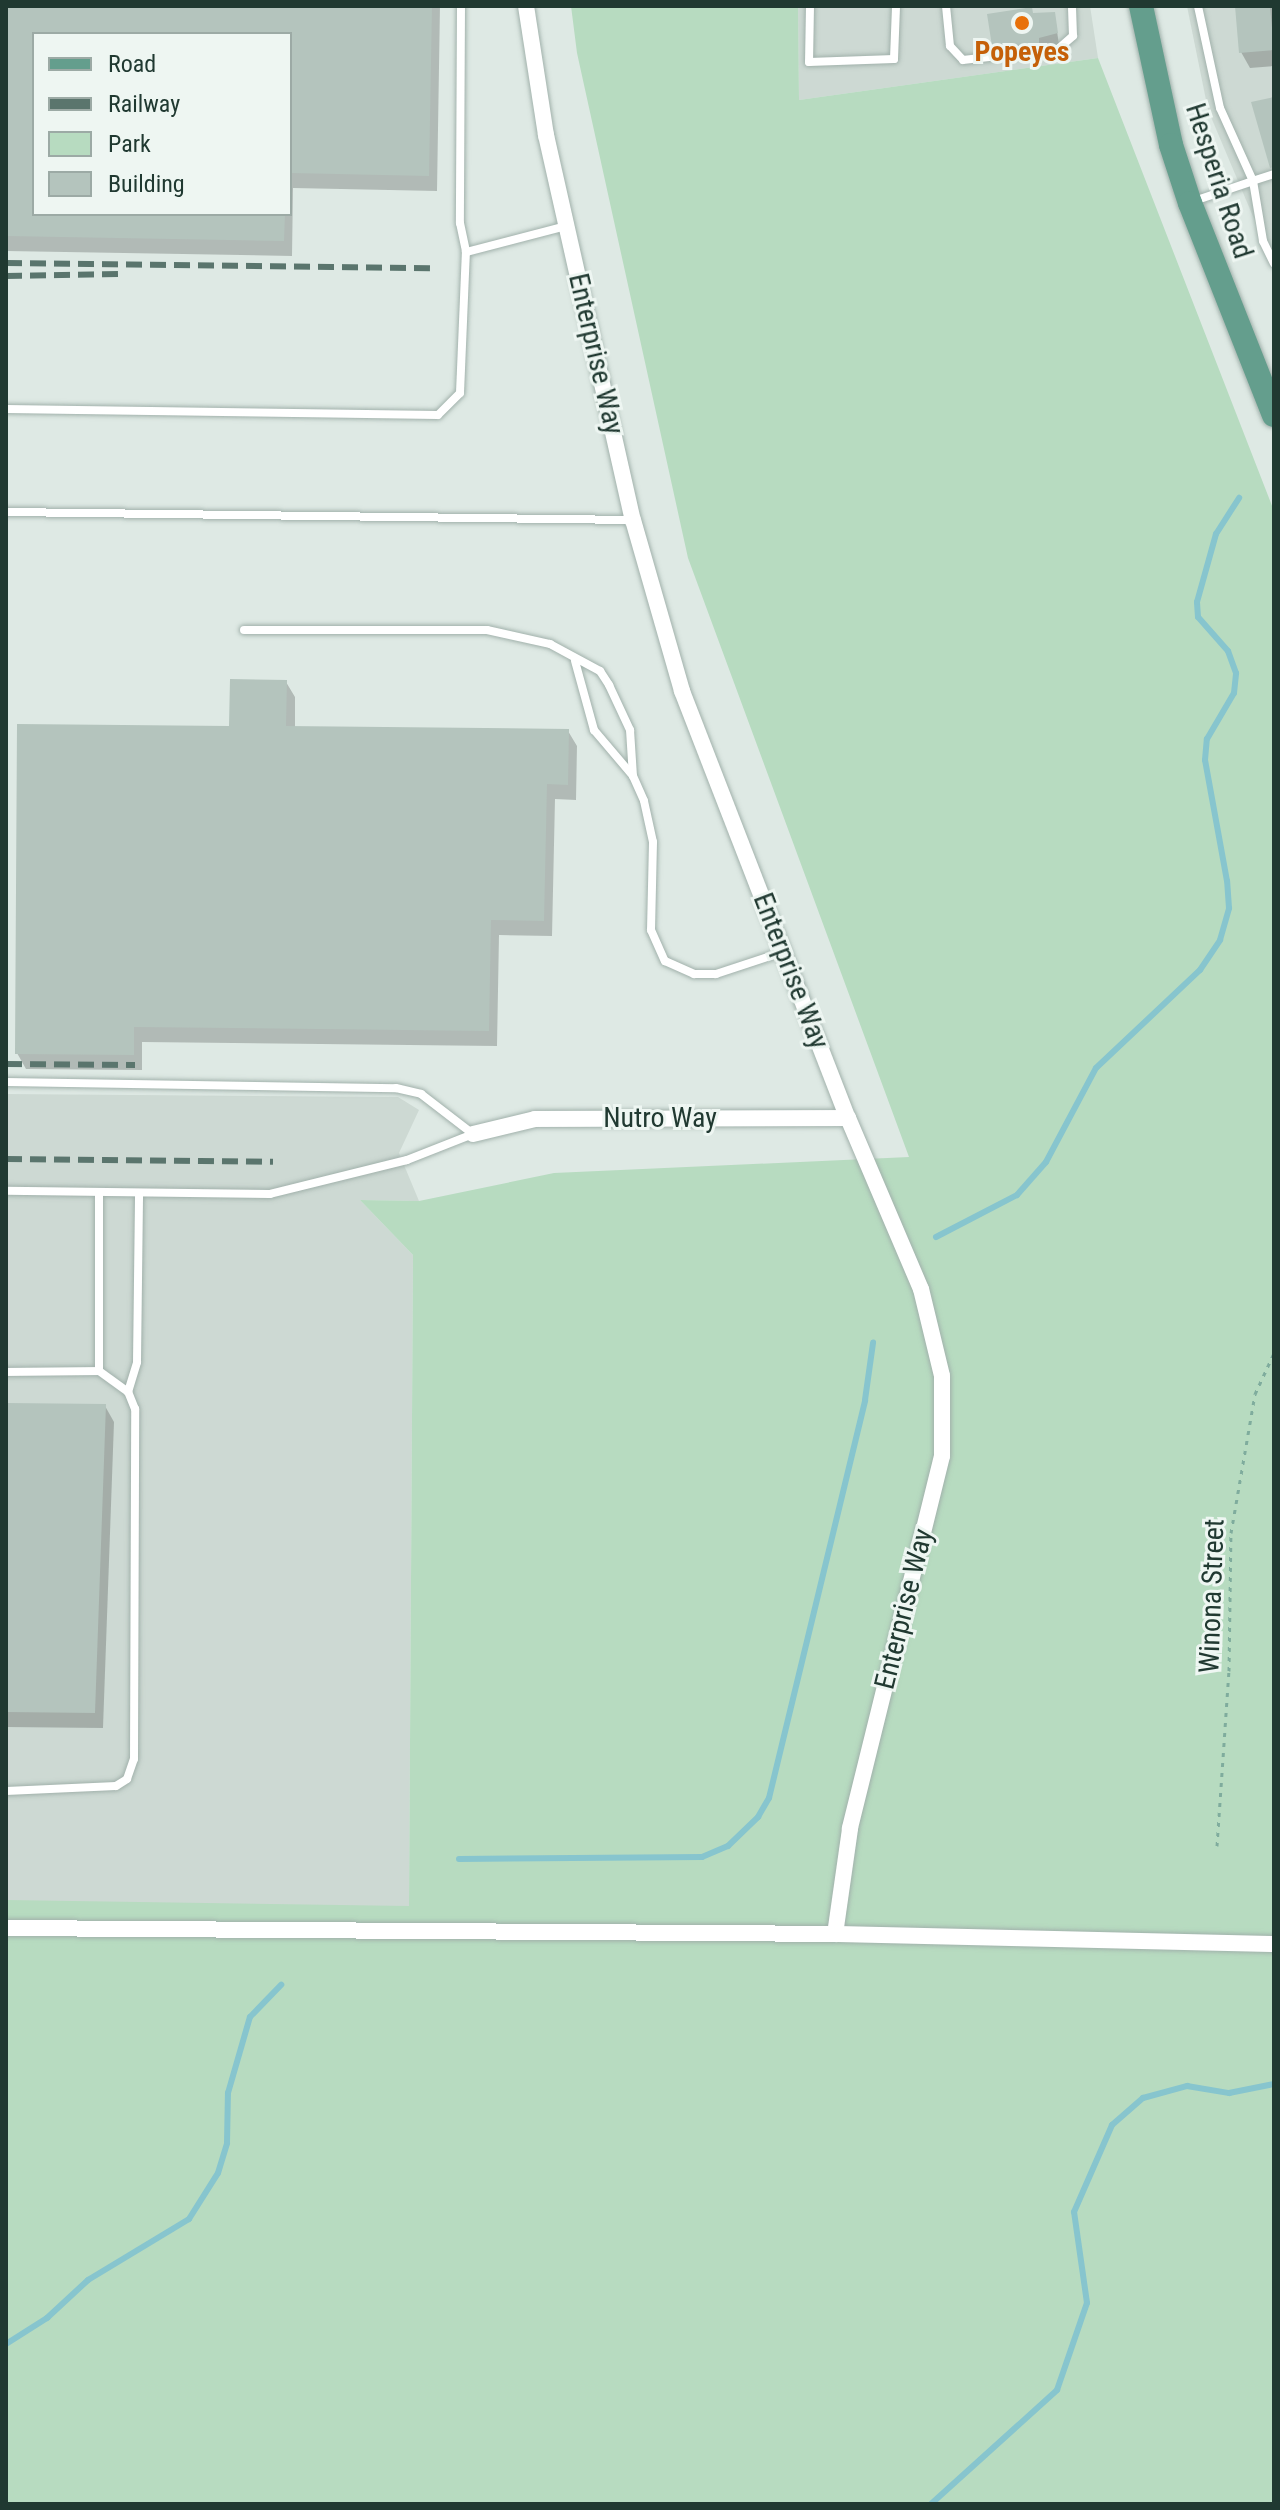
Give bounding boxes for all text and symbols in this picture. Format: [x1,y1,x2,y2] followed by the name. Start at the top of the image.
[1013,14,1031,32] marker: Popeyes
[32,32,292,216] legend
[974,35,1070,69] place label: Popeyes
[108,50,156,78] text: Road
[108,90,180,118] text: Railway
[1178,99,1260,263] street label: Hesperia Road
[108,130,151,158] text: Park
[108,170,185,198] text: Building
[561,270,631,438] street label: Enterprise Way
[746,888,836,1054] street label: Enterprise Way
[603,1101,717,1135] street label: Nutro Way
[1193,1518,1231,1674] street label: Winona Street
[868,1525,940,1693] street label: Enterprise Way

